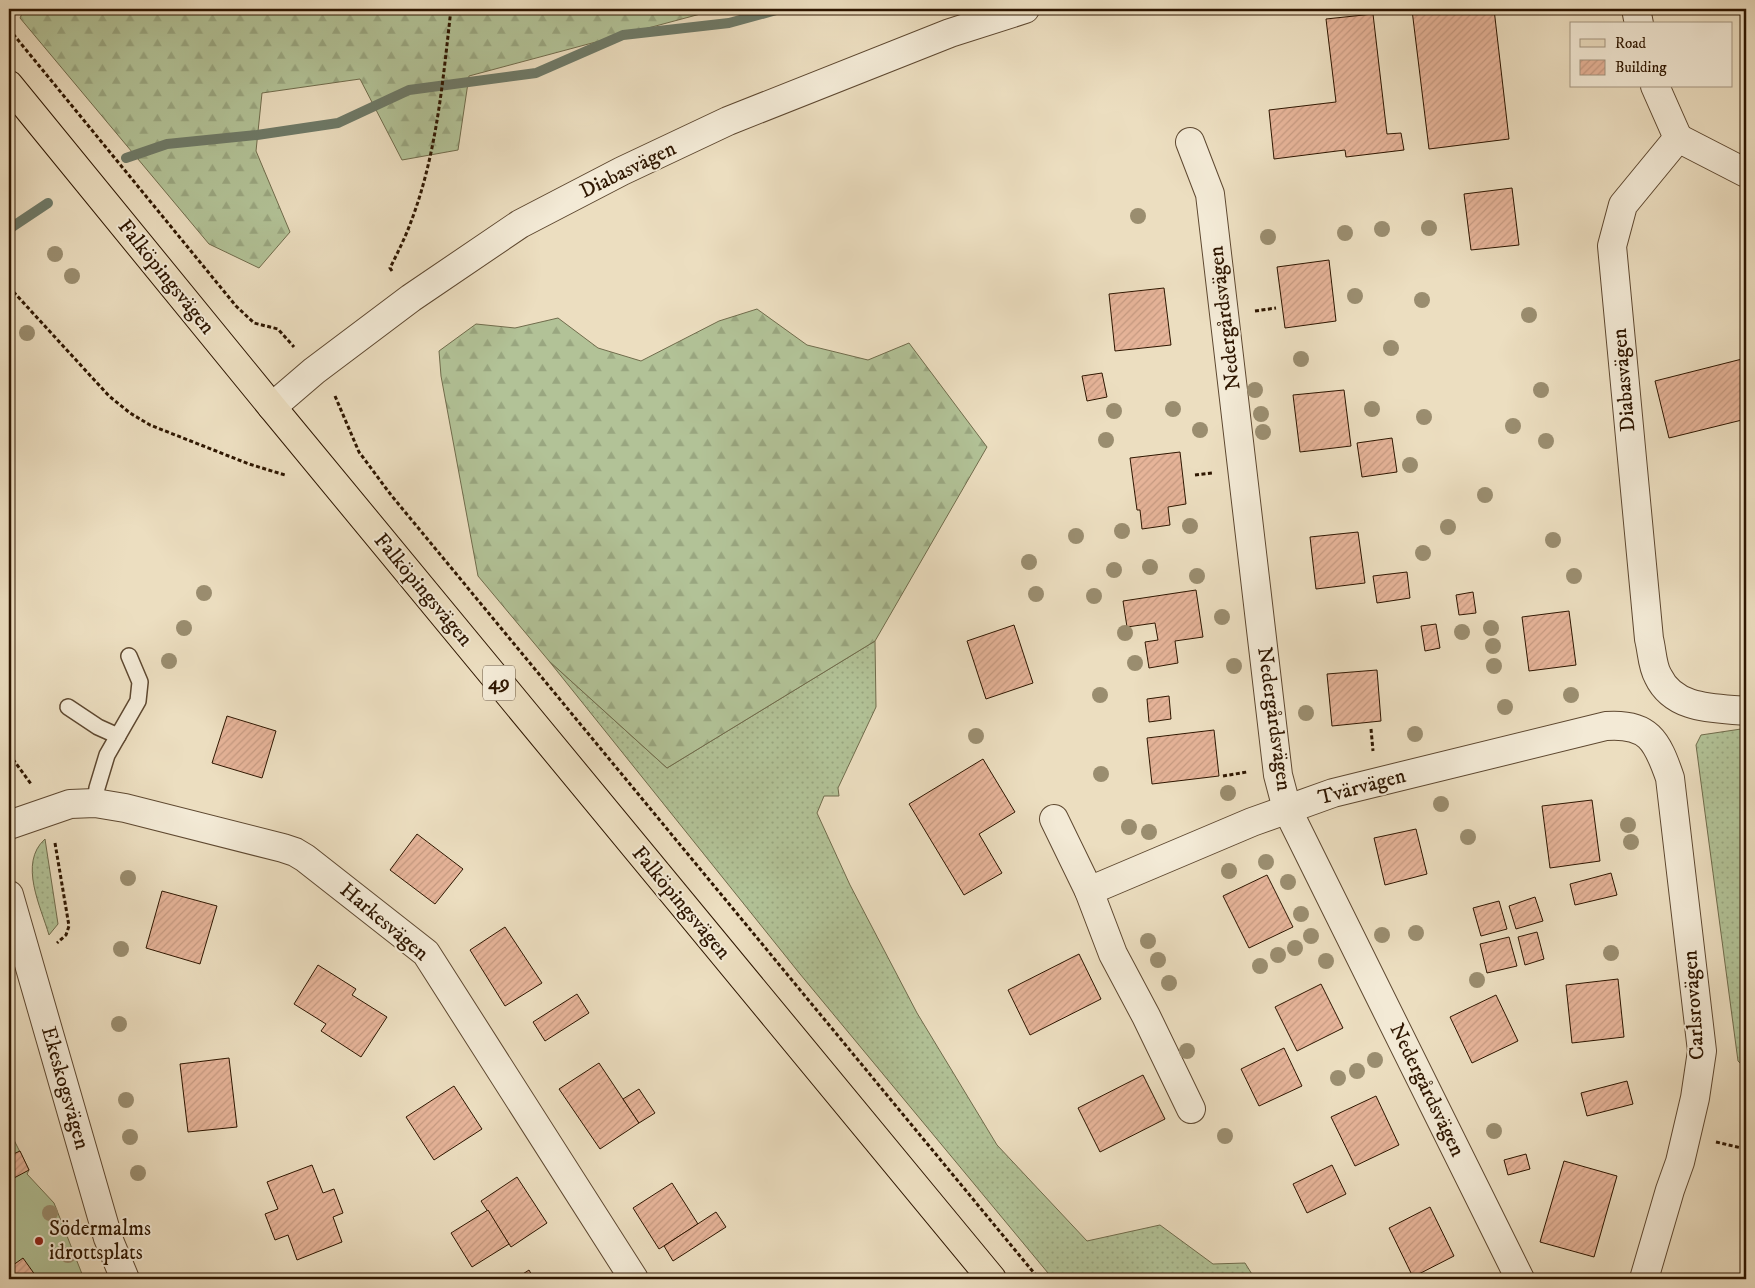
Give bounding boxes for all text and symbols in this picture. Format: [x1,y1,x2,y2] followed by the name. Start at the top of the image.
[1570,22,1732,88] legend
[1615,34,1647,53] text: Road
[1615,58,1667,77] text: Building
[576,136,680,204] street label: Diabasvägen
[112,214,220,340] street label: Falköpingsvägen
[1203,244,1247,392] street label: Nedergårdsvägen
[1607,327,1641,433] street label: Diabasvägen
[368,528,478,652] street label: Falköpingsvägen
[1251,645,1297,793] street label: Nedergårdsvägen
[483,666,515,700] road number: 49
[1315,763,1409,811] street label: Tvärvägen
[626,841,736,965] street label: Falköpingsvägen
[334,877,434,967] street label: Harkesvägen
[1677,949,1711,1061] street label: Carlsrovägen
[1384,1019,1470,1161] street label: Nedergårdsvägen
[35,1024,95,1152] street label: Ekeskogsvägen
[49,1216,151,1266] place label: Södermalms idrottsplats
[33,1235,45,1247] marker: Södermalms idrottsplats

